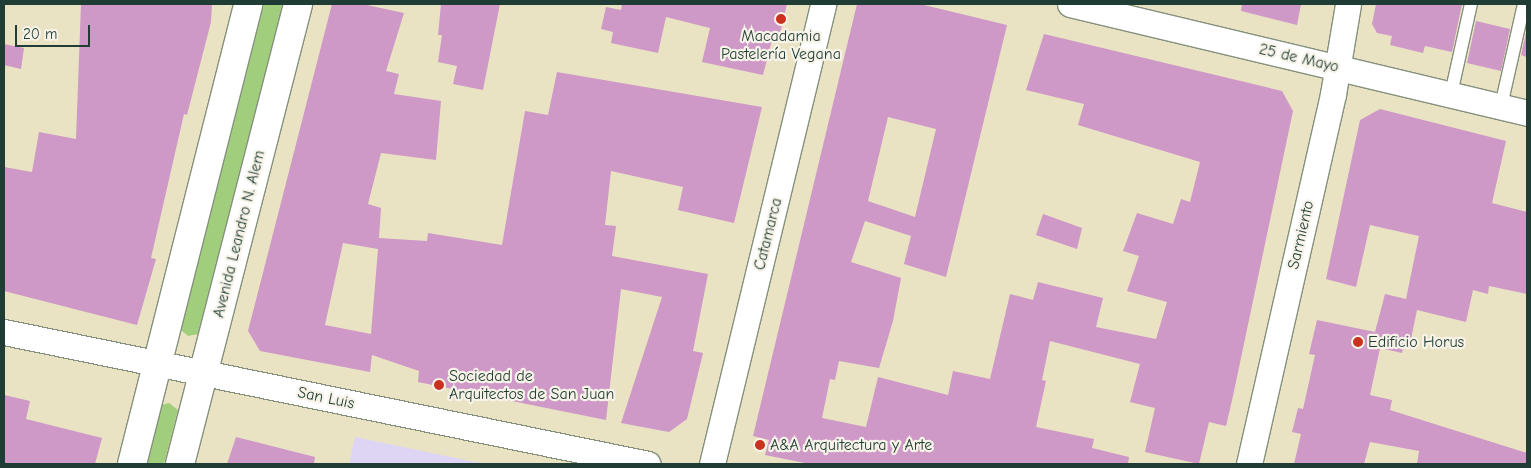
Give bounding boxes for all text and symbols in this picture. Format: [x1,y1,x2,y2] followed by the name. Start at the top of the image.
[775,13,787,25] marker: Macadamia Pastelería Vegana
[18,15,92,47] scale bar
[23,25,57,43] text: 20 m
[721,26,841,64] place label: Macadamia Pastelería Vegana
[1257,40,1341,76] street label: 25 de Mayo
[209,148,269,320] street label: Avenida Leandro N. Alem
[750,196,786,272] street label: Catamarca
[1284,199,1318,271] street label: Sarmiento
[1368,332,1464,352] place label: Edificio Horus
[1352,336,1364,348] marker: Edificio Horus
[449,366,614,404] place label: Sociedad de Arquitectos de San Juan
[433,379,445,391] marker: Sociedad de Arquitectos de San Juan
[296,383,356,413] street label: San Luis
[770,435,932,455] place label: A&A Arquitectura y Arte
[754,439,766,451] marker: A&A Arquitectura y Arte

